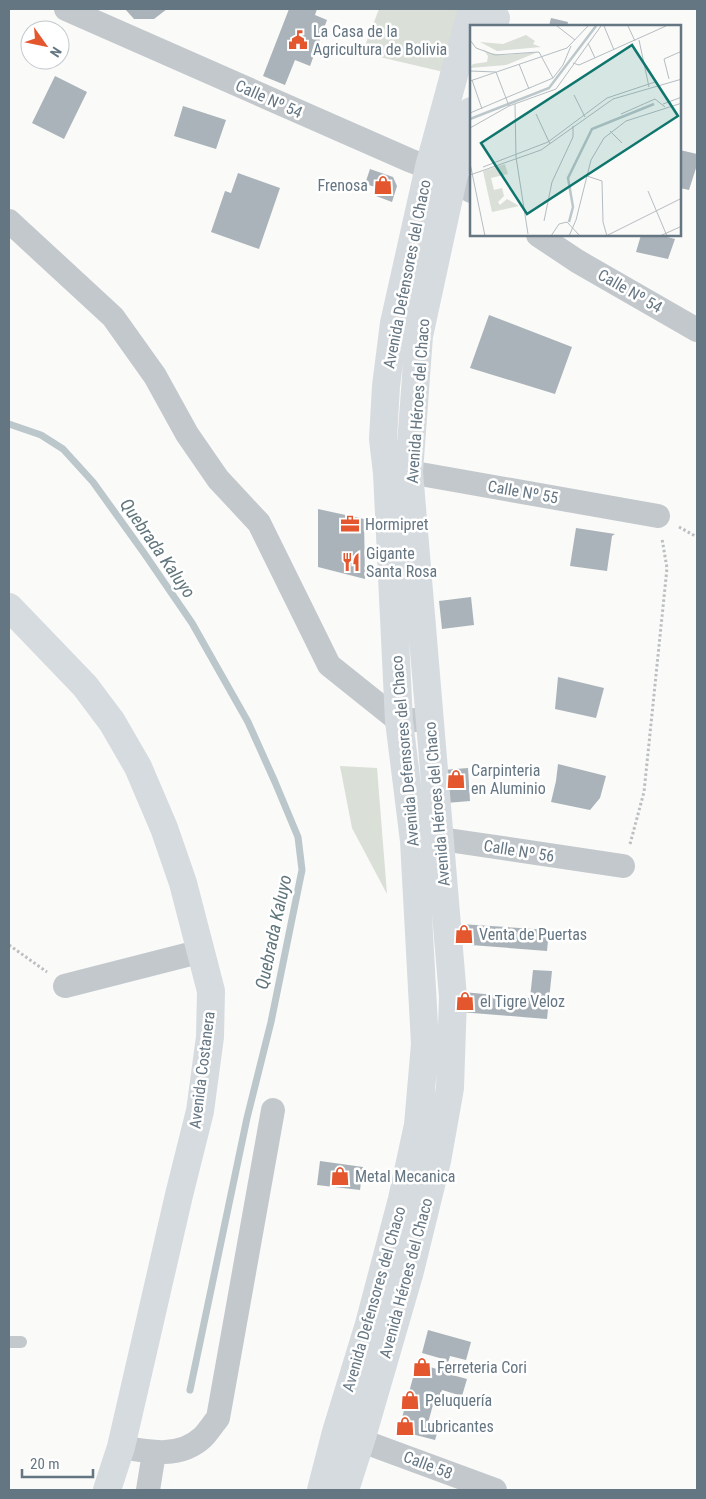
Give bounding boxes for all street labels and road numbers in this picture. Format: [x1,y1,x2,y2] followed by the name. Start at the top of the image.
[233,76,305,122] street label: Calle Nº 54
[379,178,435,370] street label: Avenida Defensores del Chaco
[594,265,666,317] street label: Calle Nº 54
[403,318,433,484] street label: Avenida Héroes del Chaco
[486,476,560,508] street label: Calle Nº 55
[387,655,423,847] street label: Avenida Defensores del Chaco
[420,721,454,887] street label: Avenida Héroes del Chaco
[482,836,556,866] street label: Calle Nº 56
[185,1010,219,1130] street label: Avenida Costanera
[375,1196,437,1360] street label: Avenida Héroes del Chaco
[338,1204,410,1394] street label: Avenida Defensores del Chaco
[401,1447,455,1483] street label: Calle 58

